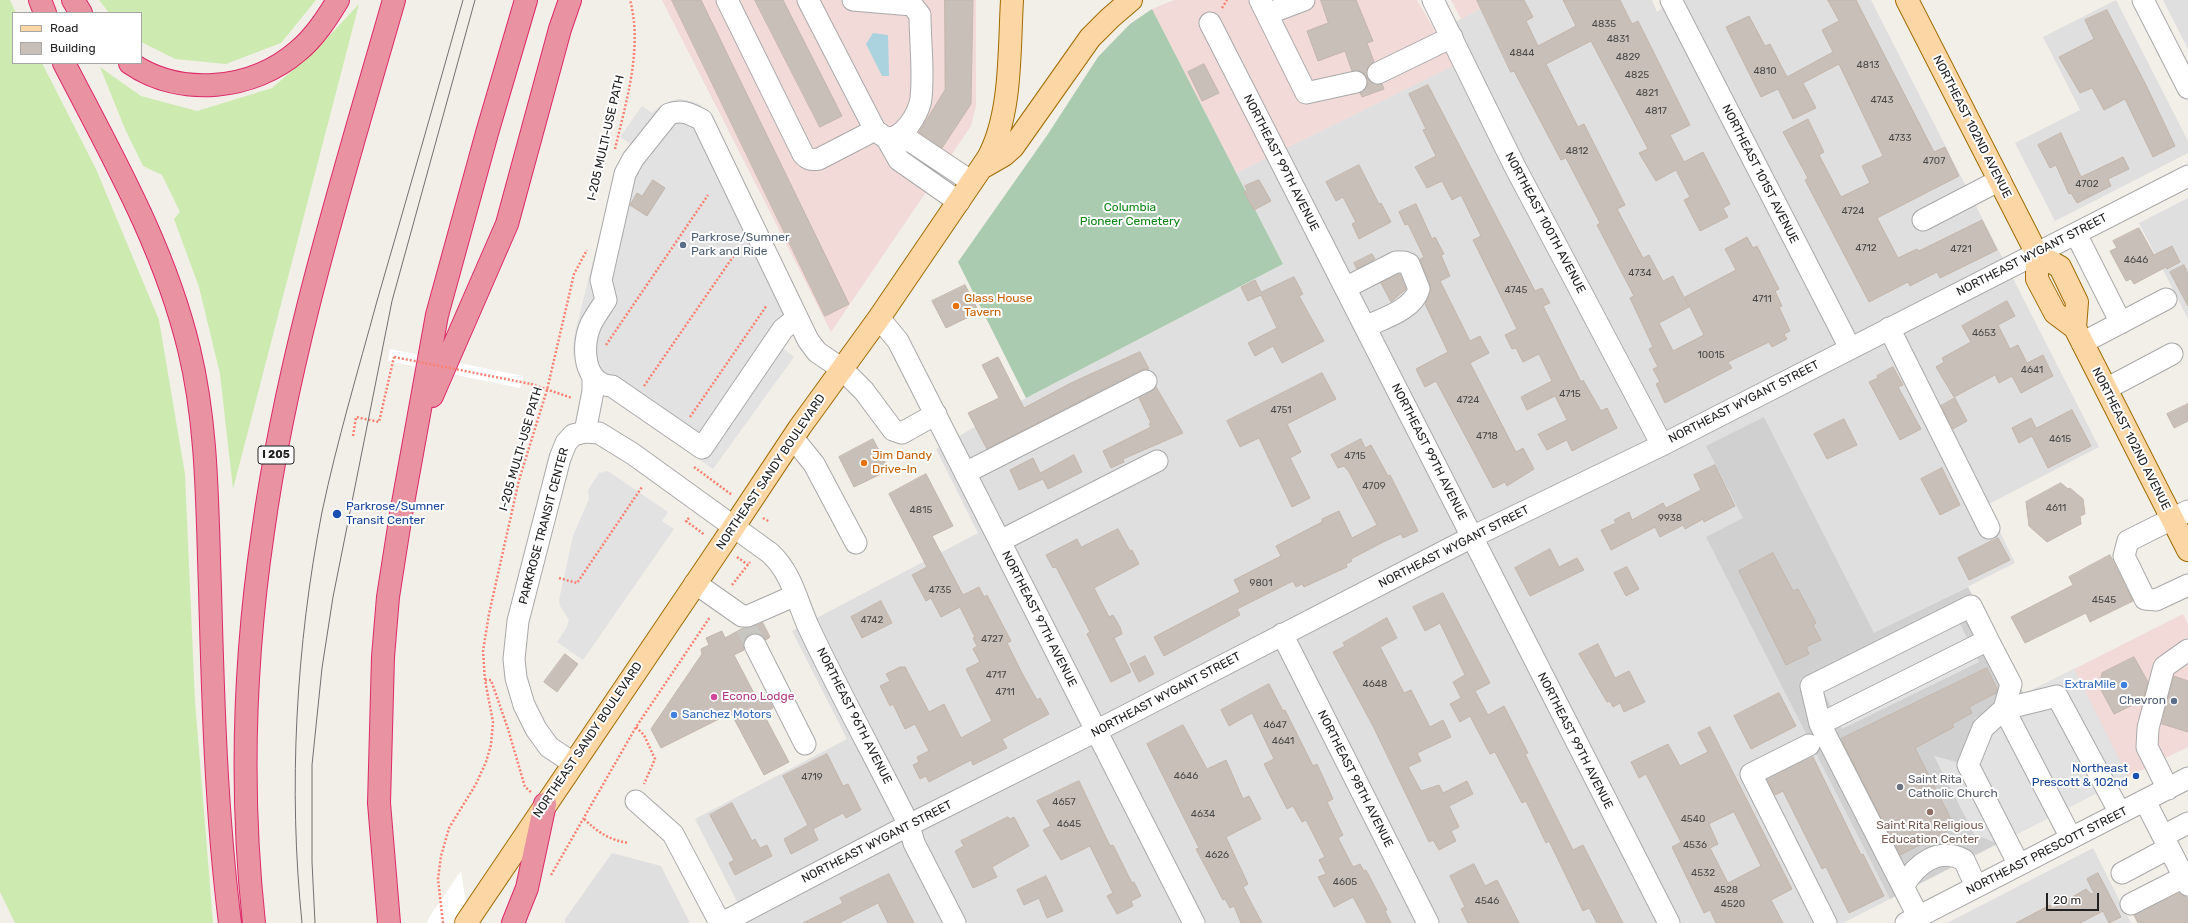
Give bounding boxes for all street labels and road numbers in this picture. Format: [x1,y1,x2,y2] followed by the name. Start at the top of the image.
[1930,53,2014,201] street label: NORTHEAST 102ND AVENUE
[585,74,627,202] street label: I-205 MULTI-USE PATH
[1240,92,1322,234] street label: NORTHEAST 99TH AVENUE
[1719,102,1801,246] street label: NORTHEAST 101ST AVENUE
[1502,150,1588,296] street label: NORTHEAST 100TH AVENUE
[1954,211,2110,299] street label: NORTHEAST WYGANT STREET
[1666,358,1822,446] street label: NORTHEAST WYGANT STREET
[2089,365,2173,513] street label: NORTHEAST 102ND AVENUE
[1388,381,1470,523] street label: NORTHEAST 99TH AVENUE
[496,385,546,513] street label: I-205 MULTI-USE PATH
[713,392,829,552] street label: NORTHEAST SANDY BOULEVARD
[258,446,294,464] road number: I 205
[516,446,572,606] street label: PARKROSE TRANSIT CENTER
[1376,503,1532,591] street label: NORTHEAST WYGANT STREET
[998,549,1080,689] street label: NORTHEAST 97TH AVENUE
[813,645,895,787] street label: NORTHEAST 96TH AVENUE
[1089,649,1243,741] street label: NORTHEAST WYGANT STREET
[530,660,646,820] street label: NORTHEAST SANDY BOULEVARD
[1534,670,1616,812] street label: NORTHEAST 99TH AVENUE
[1314,708,1396,850] street label: NORTHEAST 98TH AVENUE
[799,798,955,886] street label: NORTHEAST WYGANT STREET
[1964,804,2130,898] street label: NORTHEAST PRESCOTT STREET

